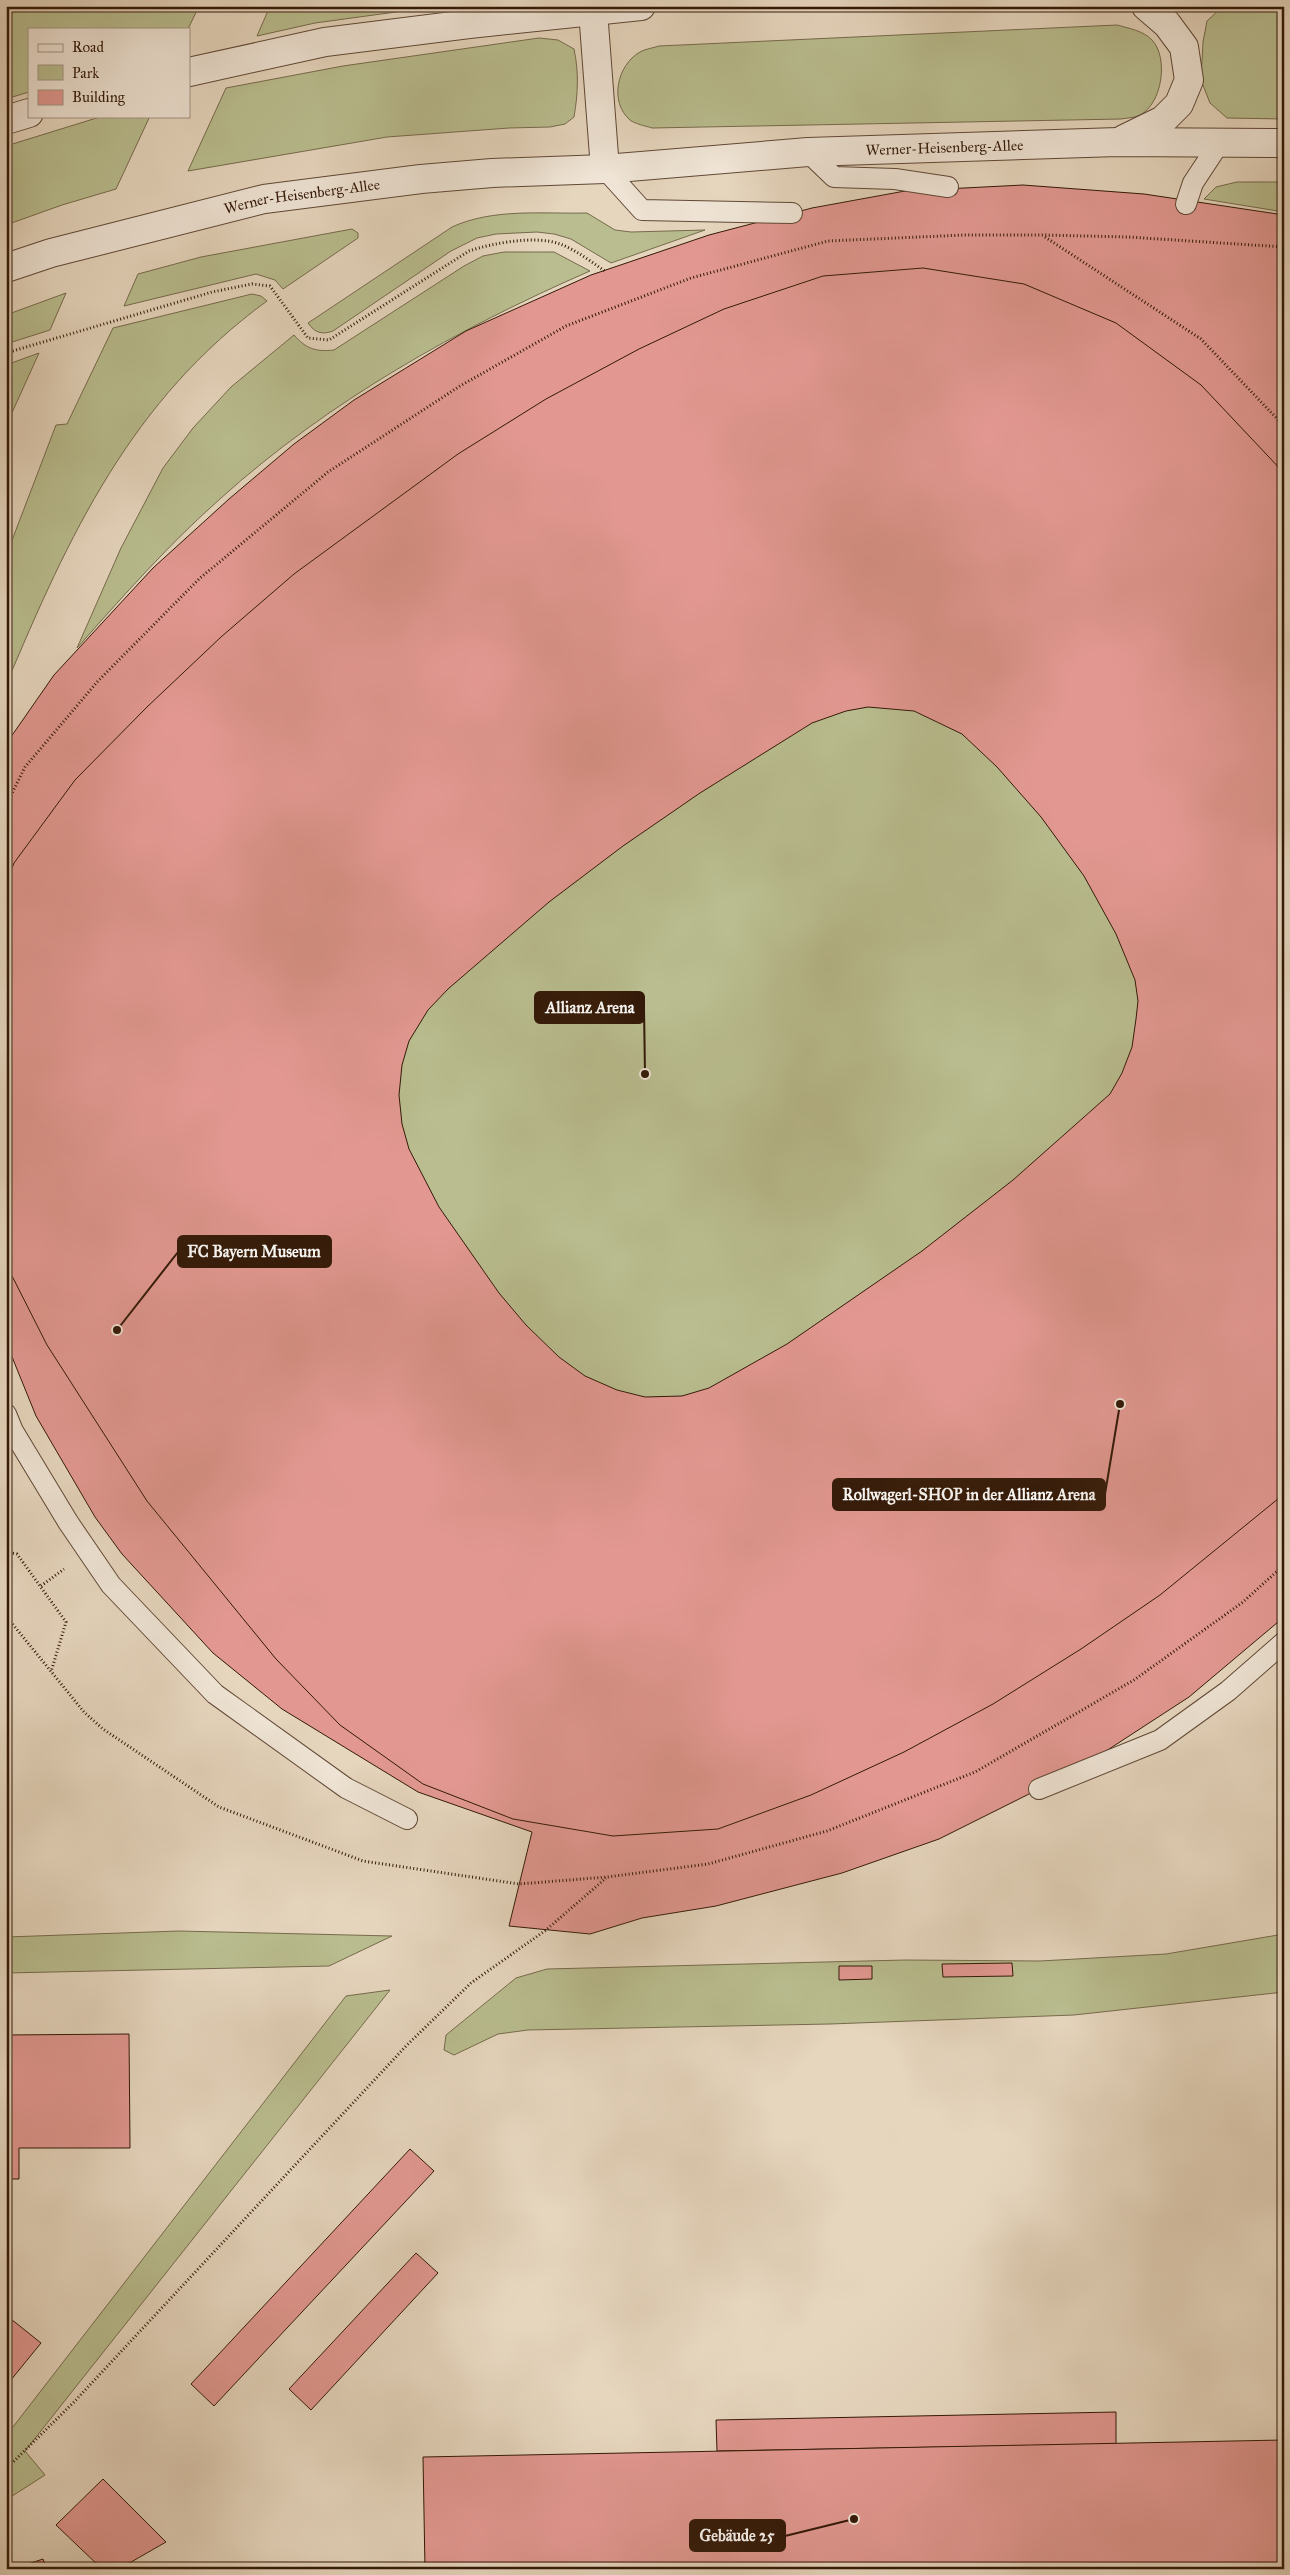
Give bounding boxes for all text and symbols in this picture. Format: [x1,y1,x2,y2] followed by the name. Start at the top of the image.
[28,28,190,118] legend
[72,38,104,56] text: Road
[72,64,99,82] text: Park
[72,88,126,106] text: Building
[865,136,1024,159] street label: Werner-Heisenberg-Allee
[222,175,381,218] street label: Werner-Heisenberg-Allee
[535,992,644,1023] callout: Allianz Arena
[545,998,636,1017] text: Allianz Arena
[178,1236,331,1267] callout: FC Bayern Museum
[187,1242,321,1262] text: FC Bayern Museum
[833,1479,1105,1510] callout: Rollwagerl-SHOP in der Allianz Arena
[843,1485,1097,1505] text: Rollwagerl-SHOP in der Allianz Arena
[690,2520,785,2551] callout: Gebäude 25
[700,2526,775,2545] text: Gebäude 25

